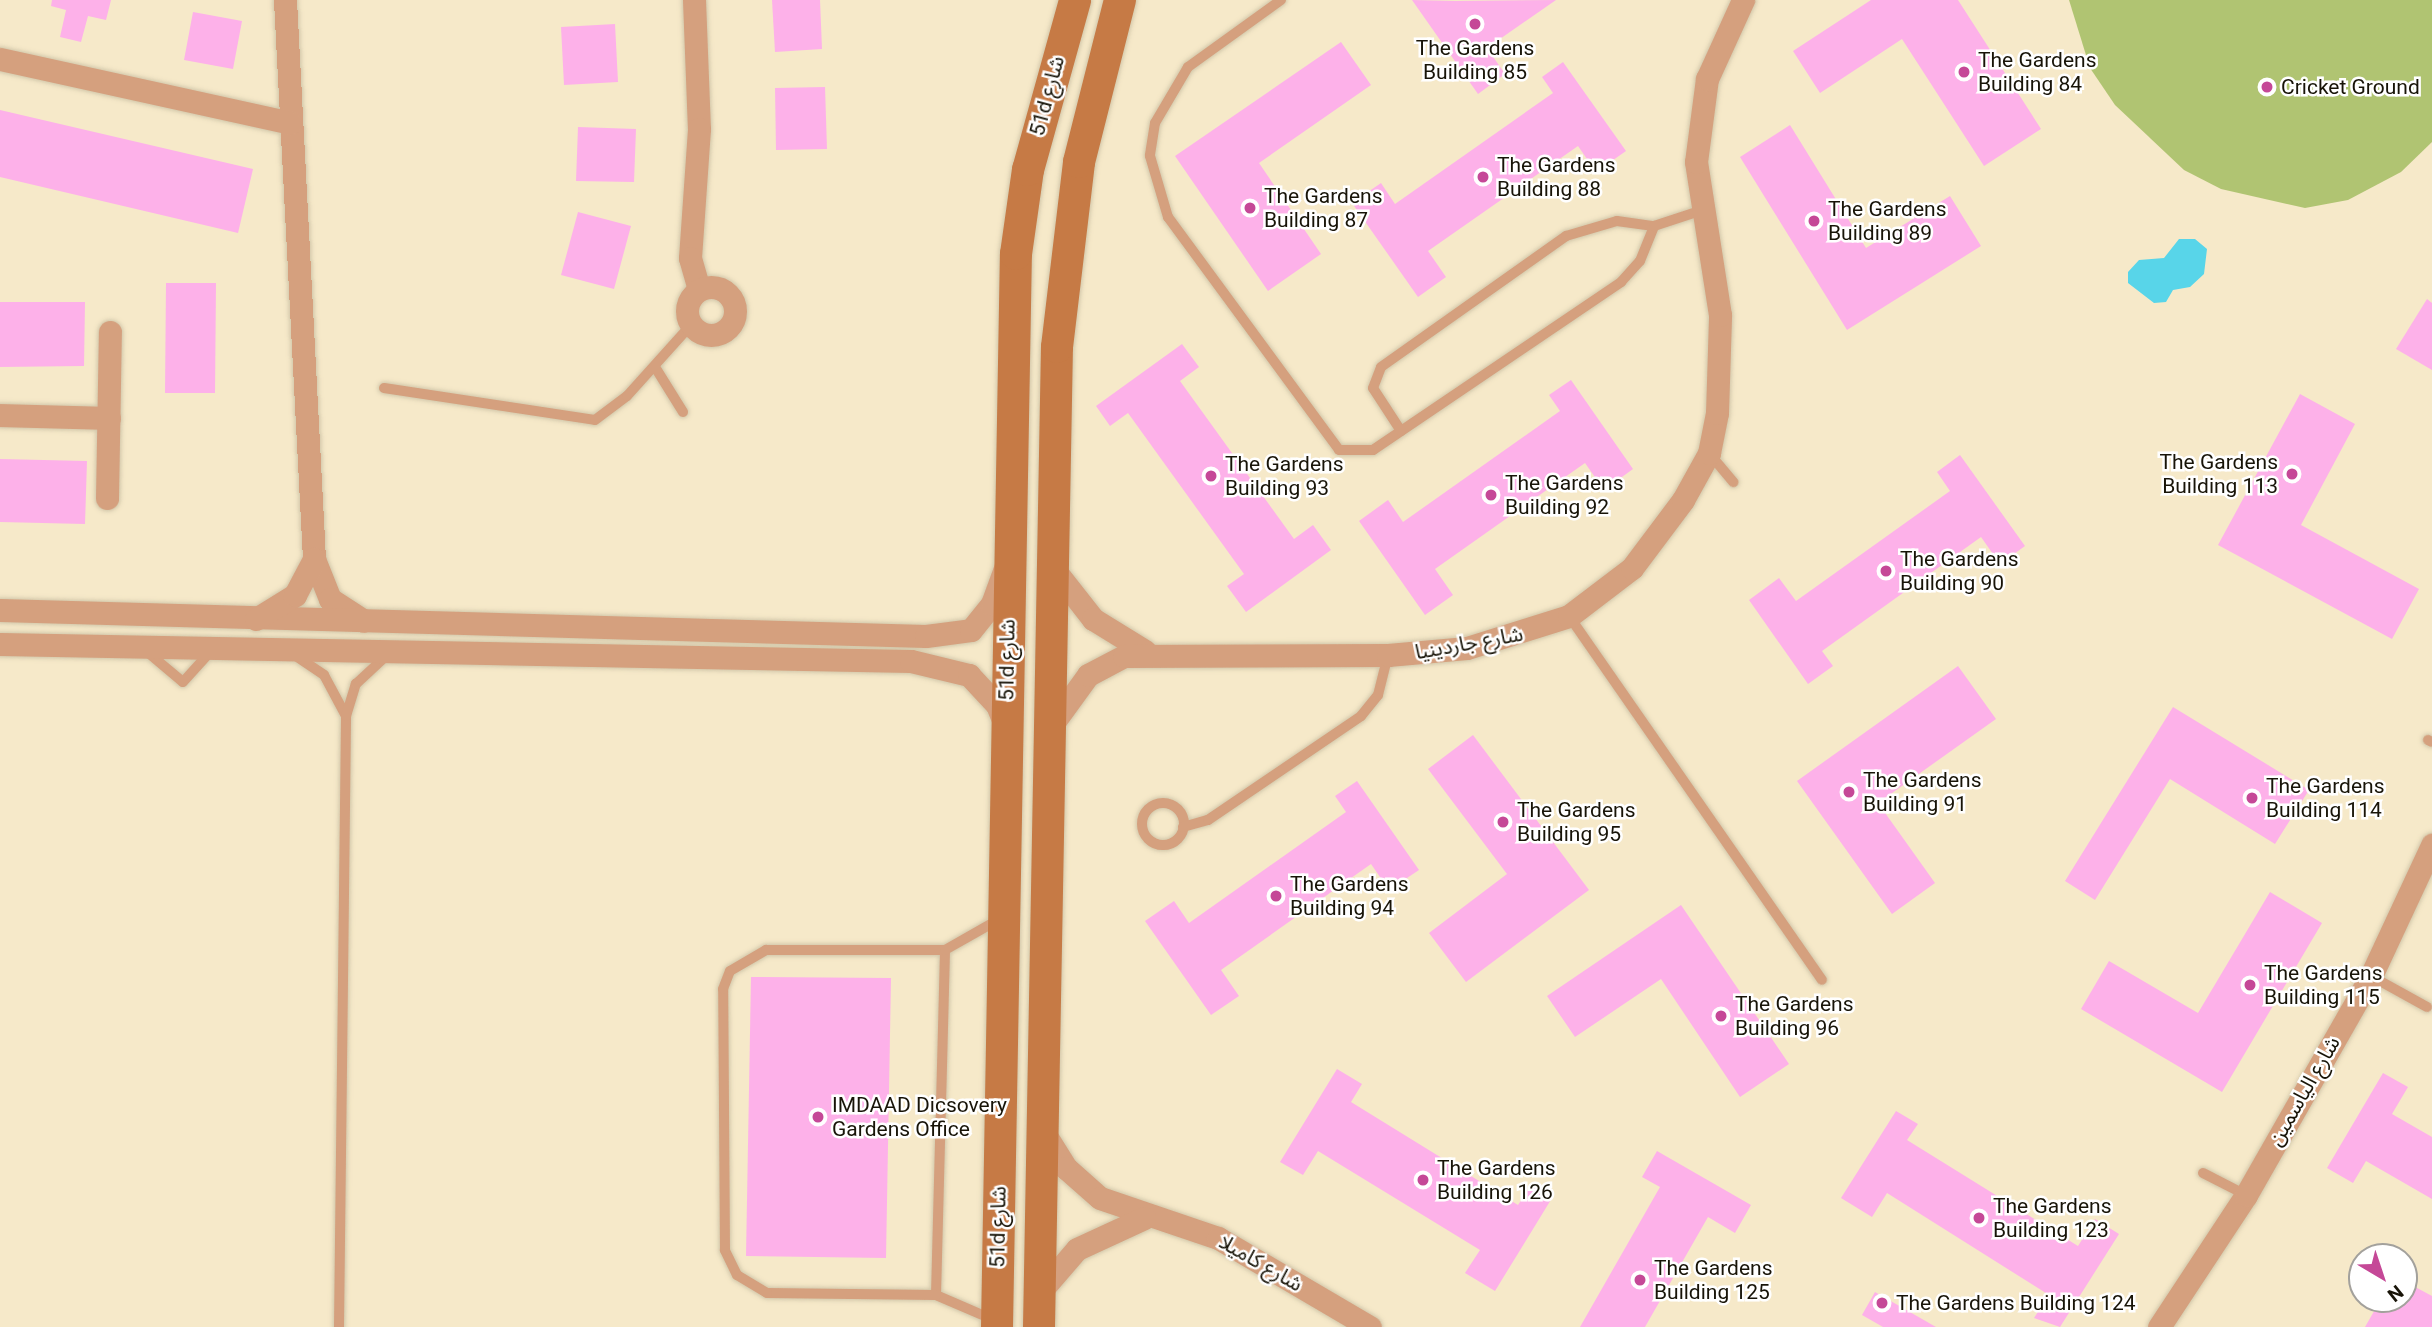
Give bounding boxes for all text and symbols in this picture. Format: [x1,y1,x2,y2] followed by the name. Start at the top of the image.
[1467,16,1483,32] marker: The Gardens Building 85
[1416,35,1534,85] place label: The Gardens Building 85
[1978,47,2097,97] place label: The Gardens Building 84
[1024,53,1070,139] street label: 51d شارع
[1956,64,1972,80] marker: The Gardens Building 84
[2281,74,2420,100] place label: Cricket Ground
[2259,79,2275,95] marker: Cricket Ground
[1497,152,1616,202] place label: The Gardens Building 88
[1475,169,1491,185] marker: The Gardens Building 88
[1264,183,1383,233] place label: The Gardens Building 87
[1828,196,1947,246] place label: The Gardens Building 89
[1242,200,1258,216] marker: The Gardens Building 87
[1806,213,1822,229] marker: The Gardens Building 89
[2159,449,2278,499] place label: The Gardens Building 113
[1225,451,1344,501] place label: The Gardens Building 93
[2284,466,2300,482] marker: The Gardens Building 113
[1203,468,1219,484] marker: The Gardens Building 93
[1505,470,1624,520] place label: The Gardens Building 92
[1483,487,1499,503] marker: The Gardens Building 92
[1900,546,2019,596] place label: The Gardens Building 90
[1878,563,1894,579] marker: The Gardens Building 90
[994,619,1020,701] street label: 51d شارع
[1413,621,1525,665] street label: شارع جاردينيا
[1863,767,1982,817] place label: The Gardens Building 91
[2266,773,2385,823] place label: The Gardens Building 114
[1841,784,1857,800] marker: The Gardens Building 91
[2244,790,2260,806] marker: The Gardens Building 114
[1517,797,1636,847] place label: The Gardens Building 95
[1495,814,1511,830] marker: The Gardens Building 95
[1290,871,1409,921] place label: The Gardens Building 94
[1268,888,1284,904] marker: The Gardens Building 94
[2264,960,2383,1010] place label: The Gardens Building 115
[2242,977,2258,993] marker: The Gardens Building 115
[1735,991,1854,1041] place label: The Gardens Building 96
[1713,1008,1729,1024] marker: The Gardens Building 96
[2263,1032,2345,1150] street label: شارع الياسمين
[832,1092,1007,1142] place label: IMDAAD Dicsovery Gardens Office
[810,1109,826,1125] marker: IMDAAD Dicsovery Gardens Office
[1437,1155,1556,1205] place label: The Gardens Building 126
[1415,1172,1431,1188] marker: The Gardens Building 126
[985,1186,1011,1268] street label: 51d شارع
[1993,1193,2112,1243] place label: The Gardens Building 123
[1971,1210,1987,1226] marker: The Gardens Building 123
[1215,1229,1307,1297] street label: شارع كاميلا
[2348,1243,2418,1313] north arrow
[1654,1255,1773,1305] place label: The Gardens Building 125
[1632,1272,1648,1288] marker: The Gardens Building 125
[2383,1280,2408,1306] text: N
[1896,1290,2136,1316] place label: The Gardens Building 124
[1874,1295,1890,1311] marker: The Gardens Building 124

